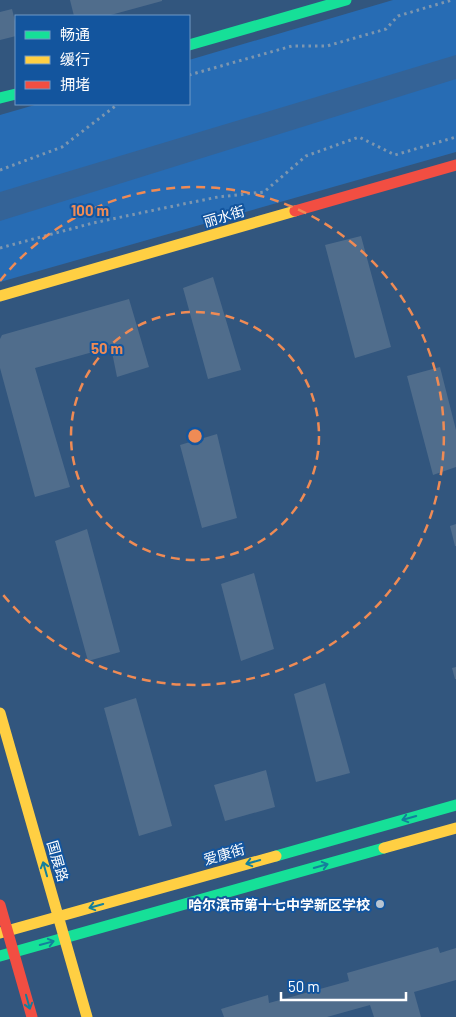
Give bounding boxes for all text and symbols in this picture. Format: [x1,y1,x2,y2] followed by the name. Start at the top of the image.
[15,15,190,105] legend
[60,25,90,43] text: 畅通
[60,50,90,68] text: 缓行
[60,75,90,93] text: 拥堵
[71,201,109,219] text: 100 m
[201,202,247,230] street label: 丽水街
[91,339,123,357] text: 50 m
[186,427,204,445] centre of rings
[401,814,417,823] one-way arrow
[44,838,72,884] street label: 国展路
[201,840,247,868] street label: 爱康街
[245,858,261,867] one-way arrow
[313,860,329,870] one-way arrow
[39,862,49,878] one-way arrow
[188,896,370,913] place label: 哈尔滨市第十七中学新区学校
[374,898,386,910] marker: 哈尔滨市第十七中学新区学校
[89,902,105,911] one-way arrow
[39,938,55,947] one-way arrow
[281,970,406,1002] scale bar
[288,977,320,995] text: 50 m
[24,994,34,1010] one-way arrow

